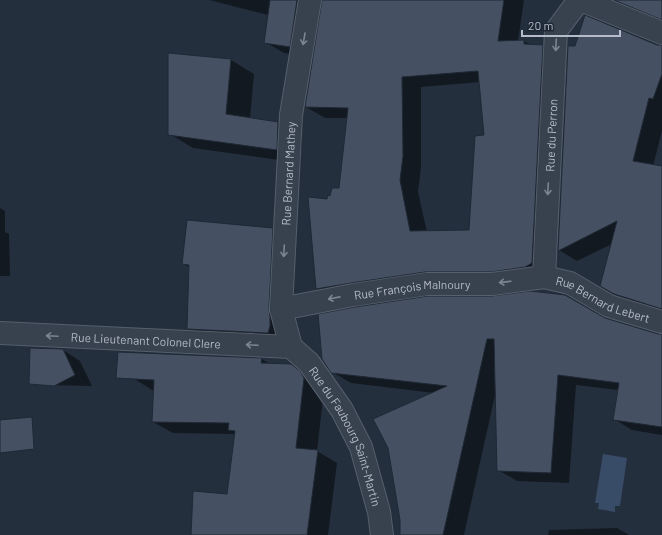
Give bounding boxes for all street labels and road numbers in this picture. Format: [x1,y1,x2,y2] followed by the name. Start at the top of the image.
[542,98,560,172] street label: Rue du Perron
[278,121,298,226] street label: Rue Bernard Mathey
[555,273,652,325] street label: Rue Bernard Lebert
[353,277,471,302] street label: Rue François Malnoury
[71,329,221,351] street label: Rue Lieutenant Colonel Clere
[307,364,384,508] street label: Rue du Faubourg Saint-Martin

